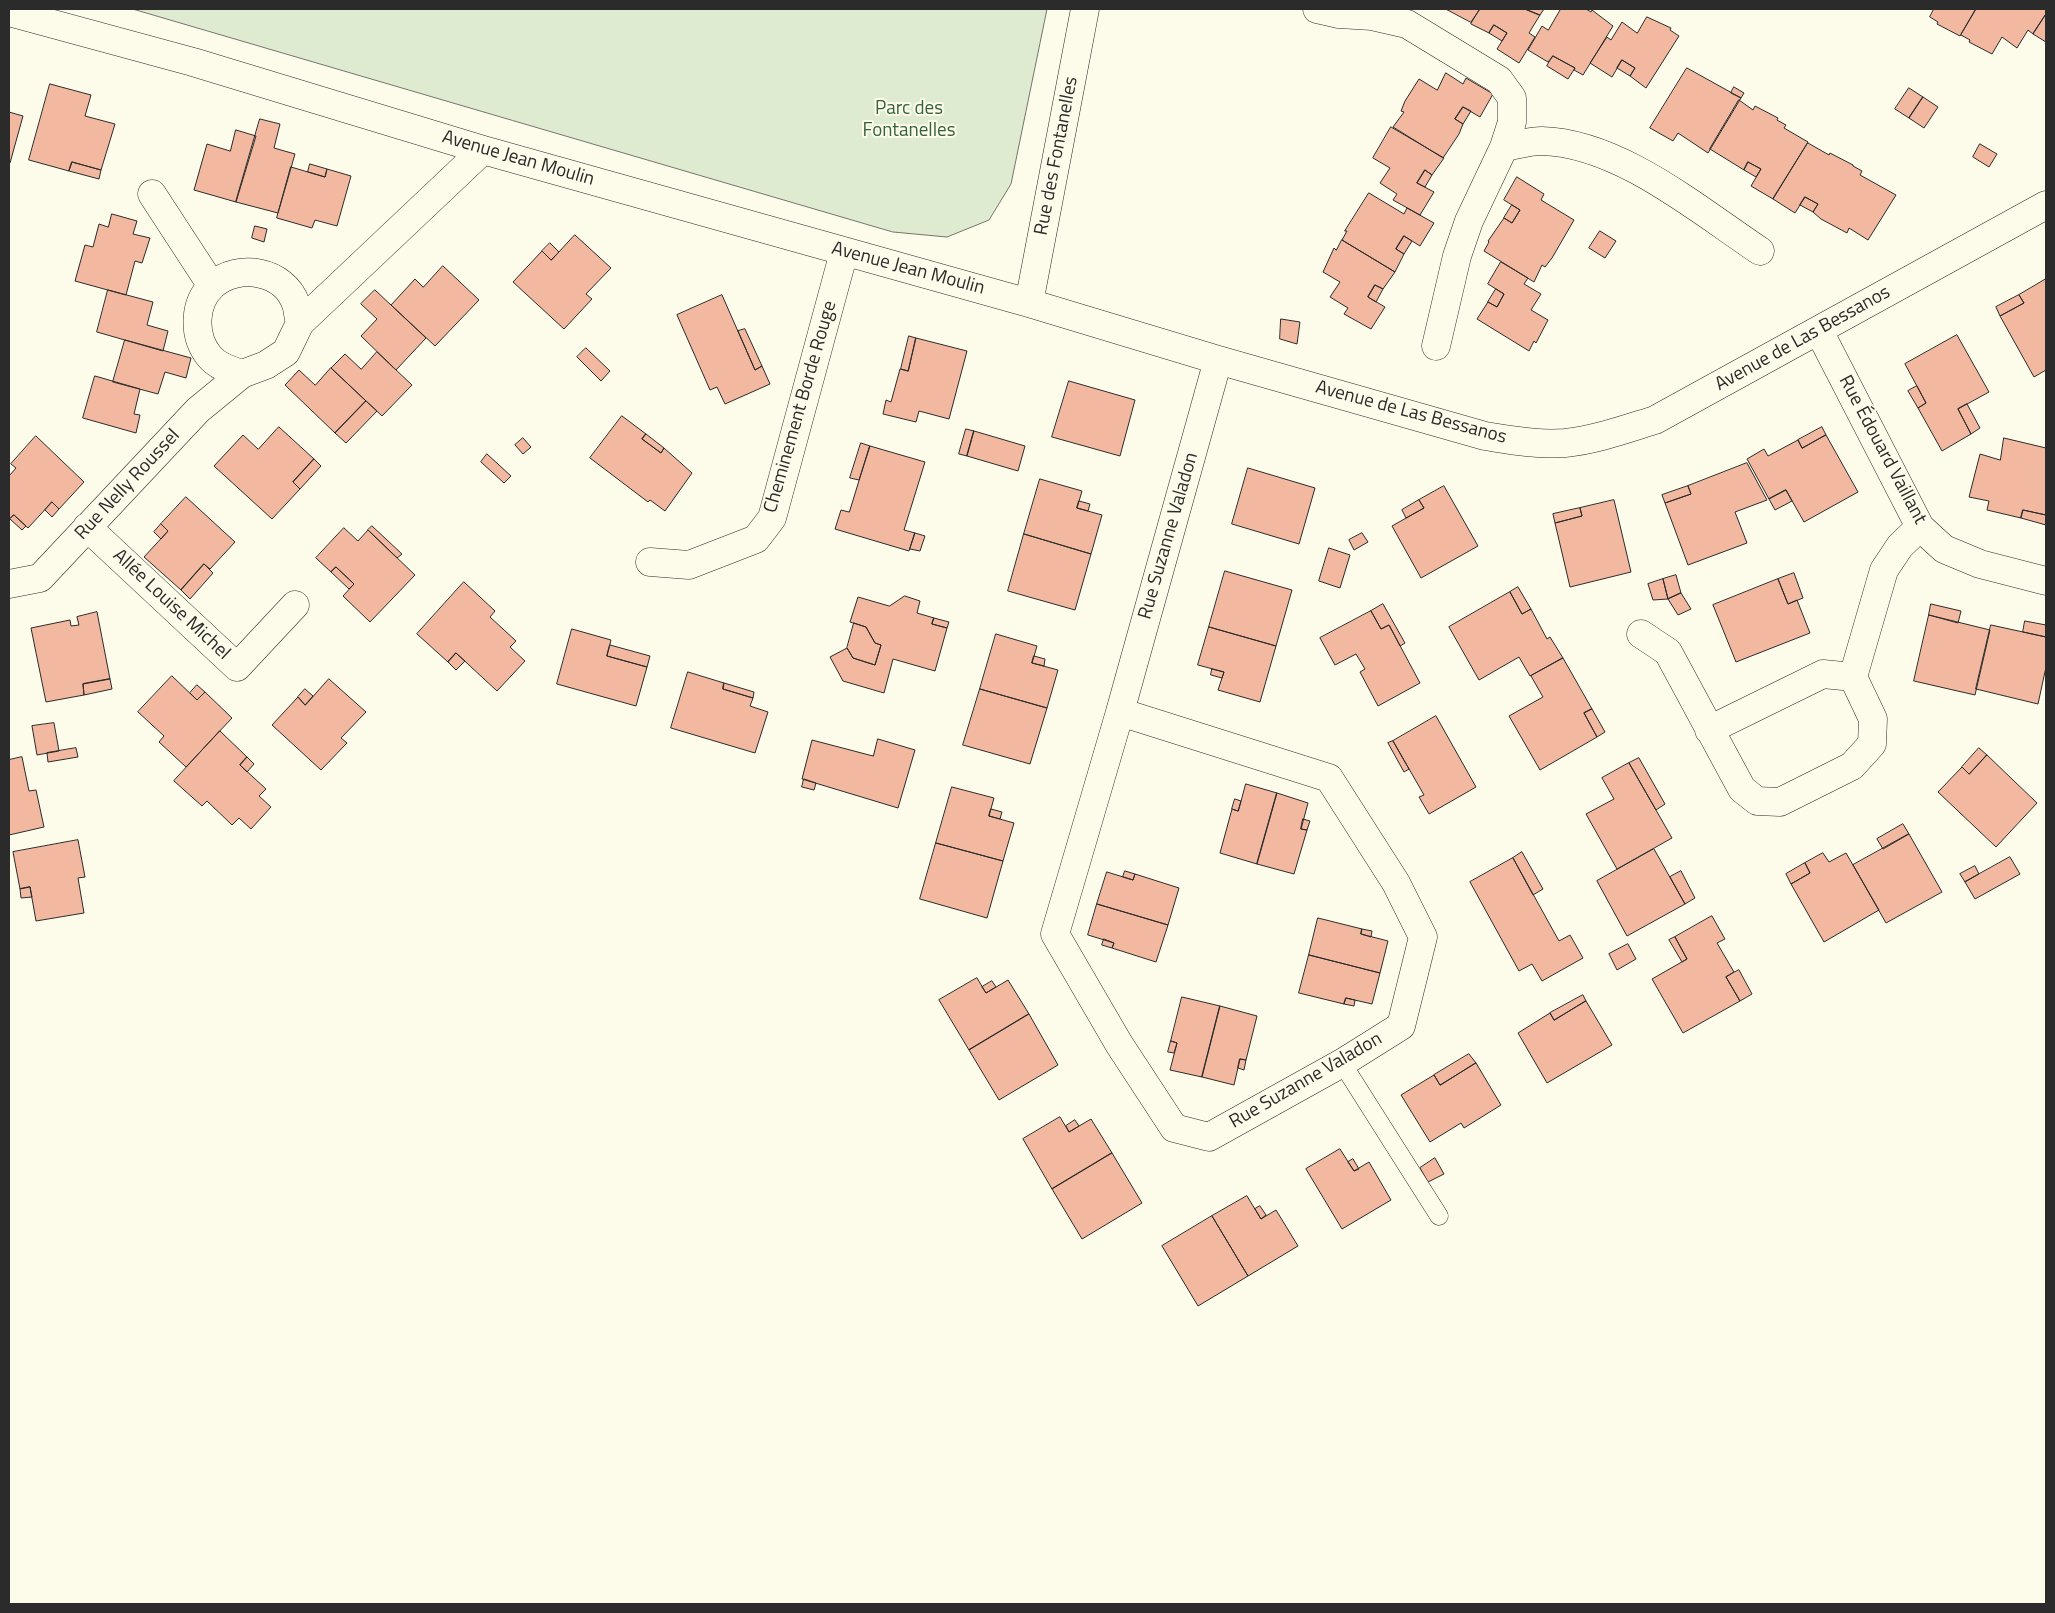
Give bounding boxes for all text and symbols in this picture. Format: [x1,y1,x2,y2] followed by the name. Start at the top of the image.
[1030,75,1084,237] street label: Rue des Fontanelles
[862,98,956,142] park label: Parc des Fontanelles
[439,126,597,192] street label: Avenue Jean Moulin
[829,238,987,300] street label: Avenue Jean Moulin
[1711,281,1895,397] street label: Avenue de Las Bessanos
[760,298,842,516] street label: Cheminement Borde Rouge
[1833,372,1931,528] street label: Rue Édouard Vaillant
[1313,377,1509,449] street label: Avenue de Las Bessanos
[71,425,185,545] street label: Rue Nelly Roussel
[1134,450,1204,622] street label: Rue Suzanne Valadon
[108,545,234,665] street label: Allée Louise Michel
[1226,1028,1386,1134] street label: Rue Suzanne Valadon

